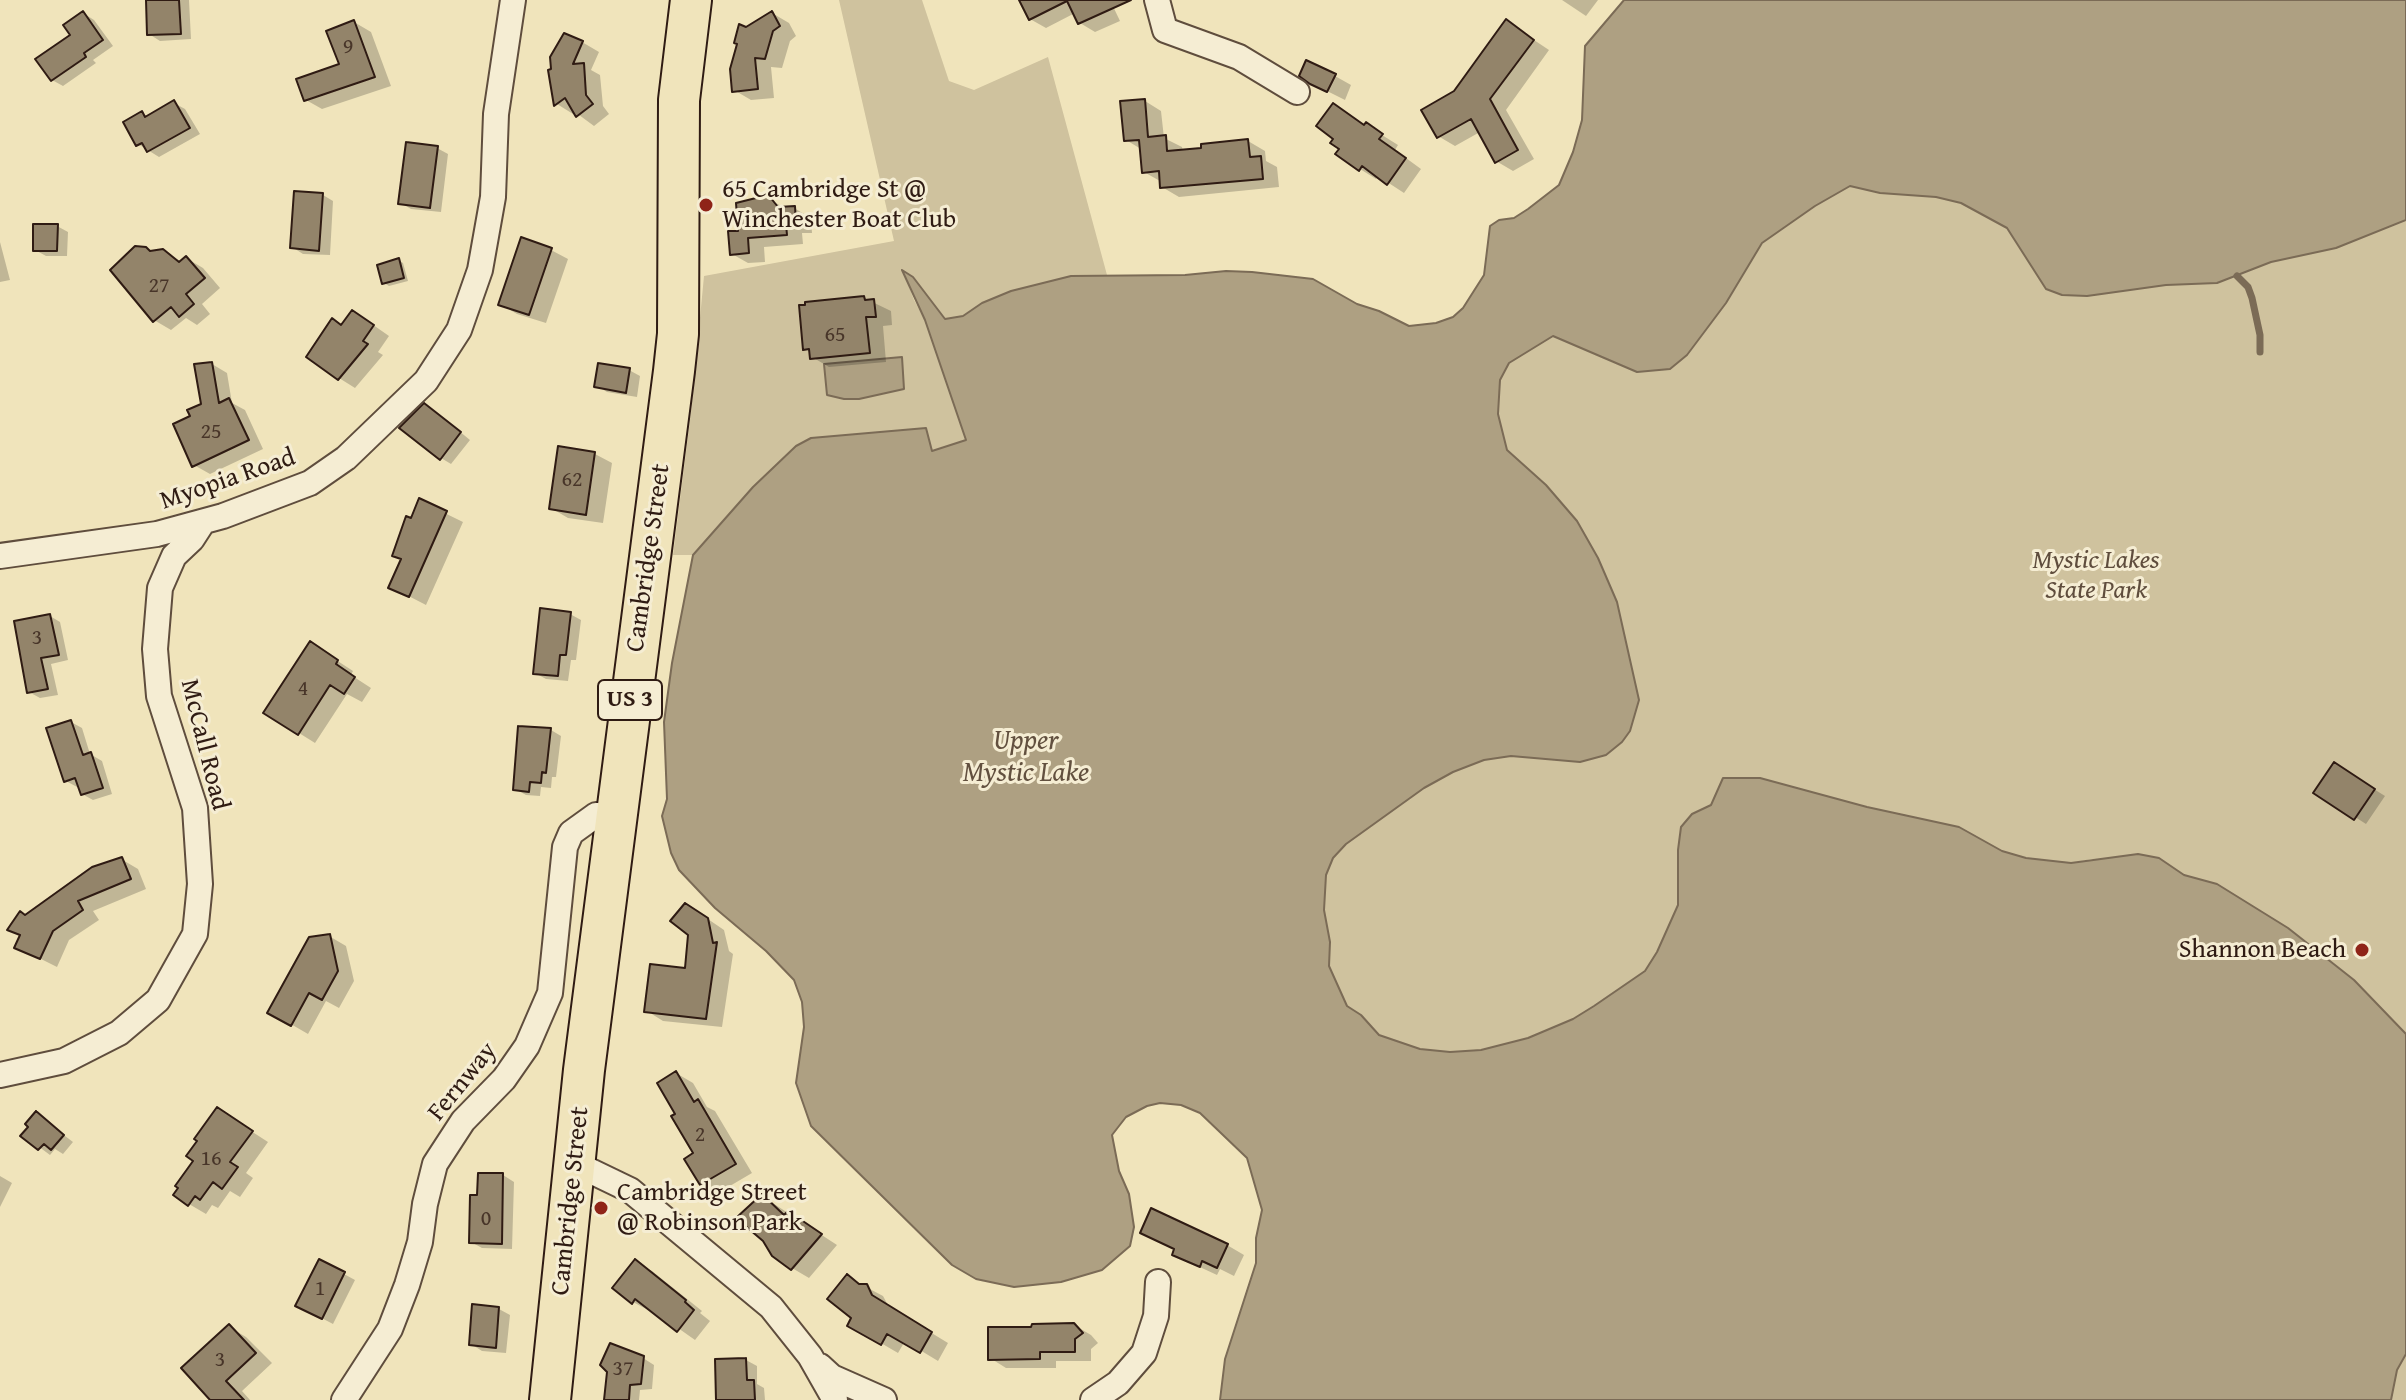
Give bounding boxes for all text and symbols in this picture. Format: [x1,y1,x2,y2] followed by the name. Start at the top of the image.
[343,34,353,60] house number: 9
[722,174,956,236] place label: 65 Cambridge St @ Winchester Boat Club
[697,196,715,214] marker: 65 Cambridge St @ Winchester Boat Club
[148,273,170,299] house number: 27
[824,322,846,348] house number: 65
[200,419,222,445] house number: 25
[156,442,300,518] street label: Myopia Road
[620,462,678,654] street label: Cambridge Street
[561,467,583,493] house number: 62
[2033,545,2159,606] park label: Mystic Lakes State Park
[32,625,42,651] house number: 3
[173,676,235,814] street label: McCall Road
[298,676,308,702] house number: 4
[598,680,662,720] road number: US 3
[963,725,1089,791] water label: Upper Mystic Lake
[2179,934,2346,966] place label: Shannon Beach
[2353,941,2371,959] marker: Shannon Beach
[422,1036,504,1128] street label: Fernway
[546,1105,596,1297] street label: Cambridge Street
[695,1122,705,1148] house number: 2
[200,1146,222,1172] house number: 16
[617,1177,807,1238] place label: Cambridge Street @ Robinson Park
[592,1199,610,1217] marker: Cambridge Street @ Robinson Park
[481,1206,491,1232] house number: 0
[315,1276,325,1302] house number: 1
[215,1347,225,1373] house number: 3
[612,1356,634,1382] house number: 37

